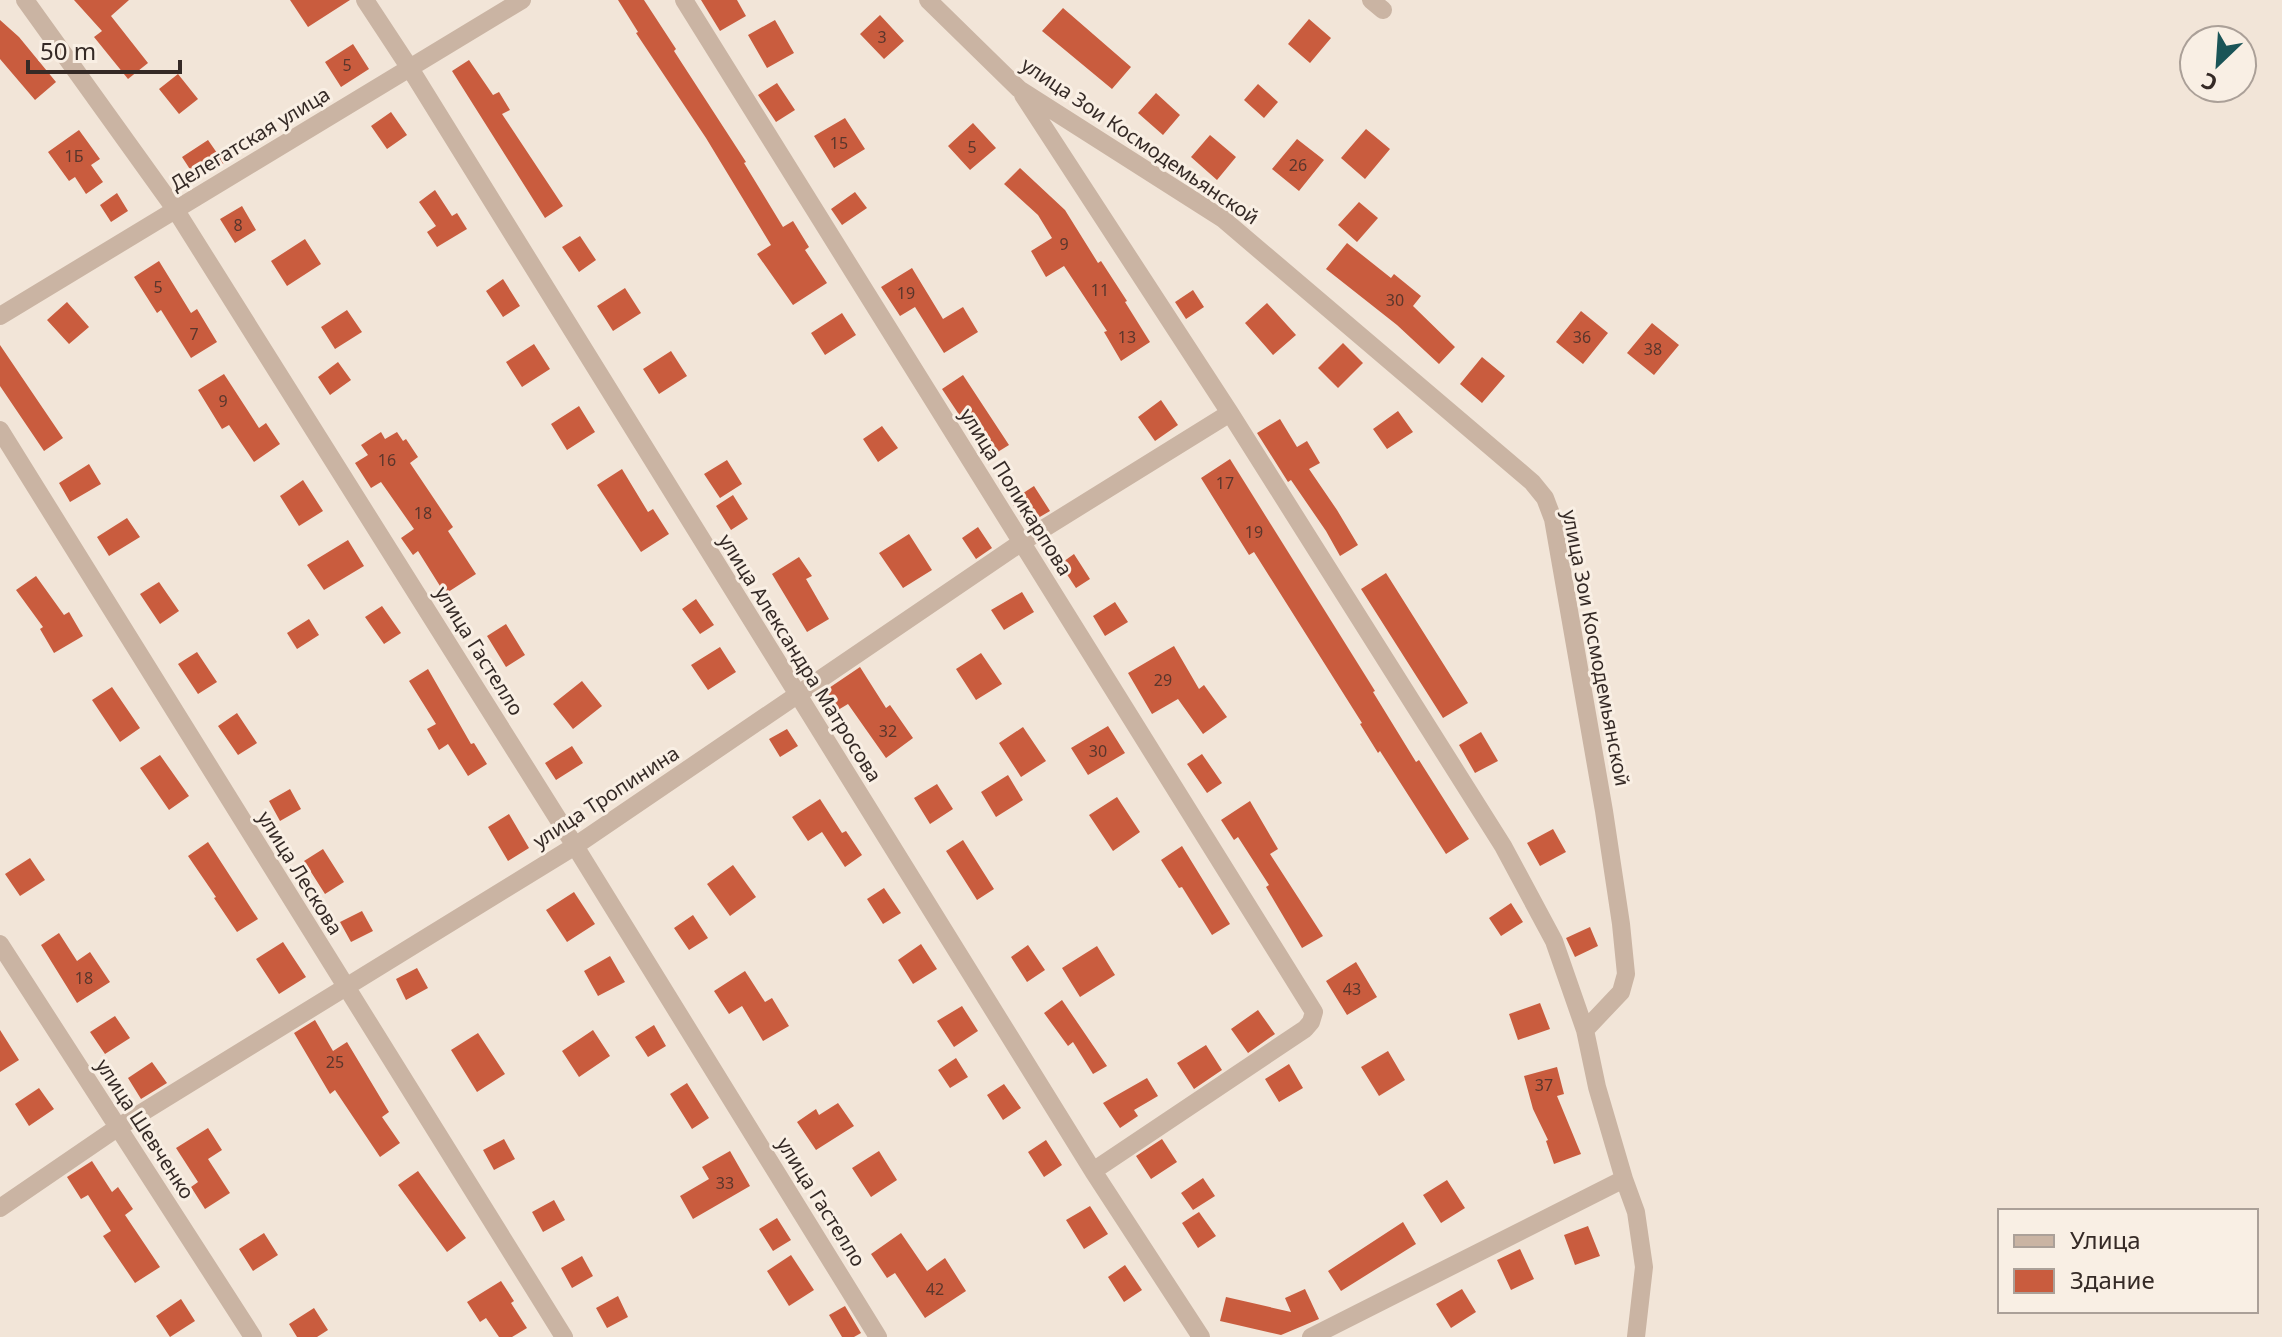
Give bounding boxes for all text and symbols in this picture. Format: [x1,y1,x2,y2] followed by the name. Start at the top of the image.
[28,24,180,74] scale bar
[2178,24,2258,104] north arrow
[877,26,887,48] house number: 3
[40,34,96,67] text: 50 m
[1016,51,1264,230] street label: улица Зои Космодемьянской
[342,54,352,76] house number: 5
[2196,66,2222,100] text: С
[165,80,335,197] street label: Делегатская улица
[830,132,848,154] house number: 15
[967,136,977,158] house number: 5
[65,145,84,167] house number: 1Б
[1289,154,1307,176] house number: 26
[233,214,243,236] house number: 8
[1059,233,1069,255] house number: 9
[153,276,163,298] house number: 5
[1091,279,1109,301] house number: 11
[897,282,915,304] house number: 19
[1386,289,1404,311] house number: 30
[189,323,199,345] house number: 7
[1118,326,1136,348] house number: 13
[1573,326,1591,348] house number: 36
[1644,338,1662,360] house number: 38
[218,390,228,412] house number: 9
[954,403,1079,581] street label: улица Поликарпова
[378,449,396,471] house number: 16
[1216,472,1234,494] house number: 17
[414,502,432,524] house number: 18
[1556,507,1637,788] street label: улица Зои Космодемьянской
[1245,521,1263,543] house number: 19
[713,529,888,787] street label: улица Александра Матросова
[429,581,530,721] street label: улица Гастелло
[1154,669,1172,691] house number: 29
[879,720,897,742] house number: 32
[527,739,684,854] street label: улица Тропинина
[1089,740,1107,762] house number: 30
[252,806,349,940] street label: улица Лескова
[75,967,93,989] house number: 18
[1343,978,1361,1000] house number: 43
[326,1051,344,1073] house number: 25
[90,1053,201,1204] street label: улица Шевченко
[1535,1074,1553,1096] house number: 37
[771,1132,872,1272] street label: улица Гастелло
[716,1172,734,1194] house number: 33
[1998,1209,2258,1313] legend
[2070,1223,2141,1256] text: Улица
[2070,1263,2155,1296] text: Здание
[926,1278,944,1300] house number: 42

